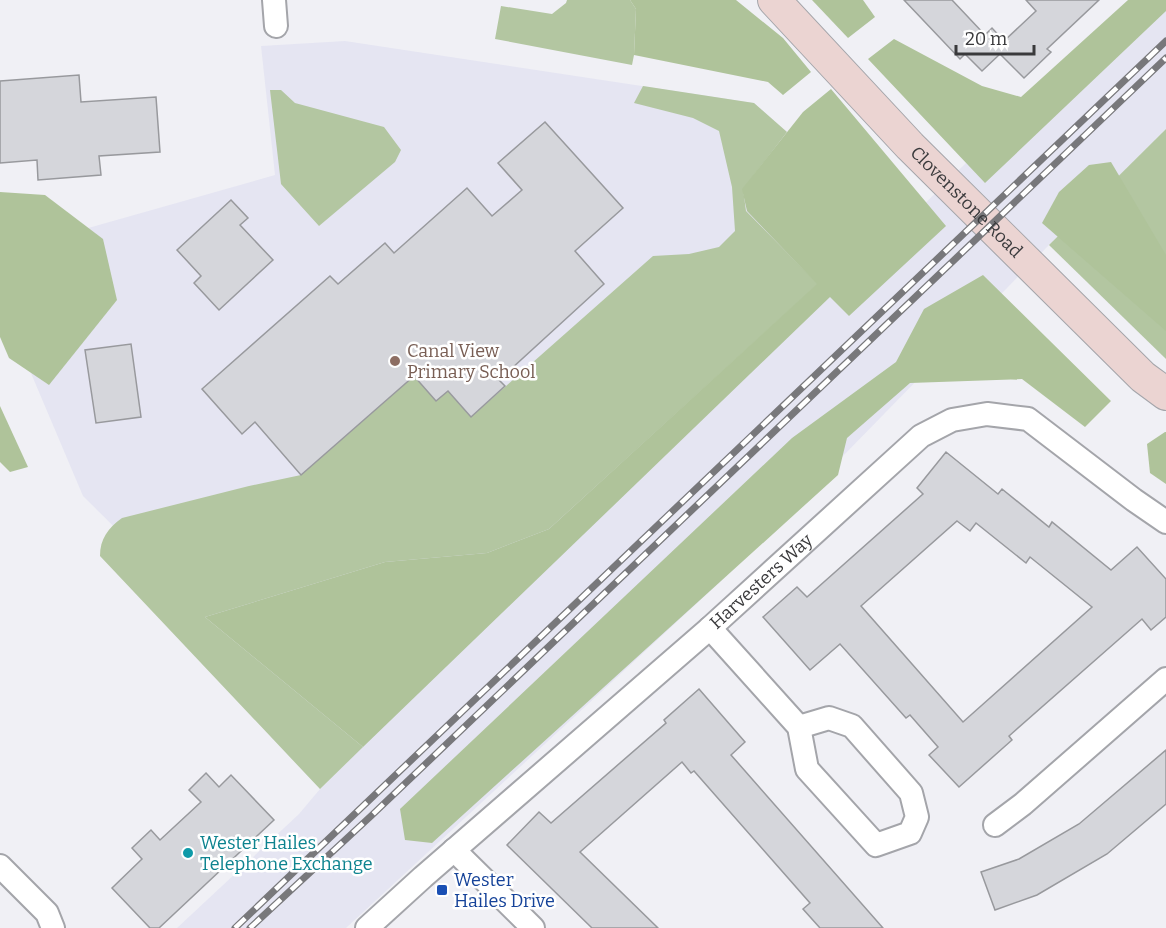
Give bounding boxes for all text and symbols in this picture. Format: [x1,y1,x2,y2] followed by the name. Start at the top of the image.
[956,18,1034,56] scale bar
[965,28,1007,50] text: 20 m
[906,142,1027,263] street label: Clovenstone Road
[407,340,536,383] place label: Canal View Primary School
[388,354,402,368] marker: Canal View Primary School
[705,529,818,634] street label: Harvesters Way
[200,832,373,875] place label: Wester Hailes Telephone Exchange
[181,846,195,860] marker: Wester Hailes Telephone Exchange
[454,869,555,912] place label: Wester Hailes Drive
[435,883,449,897] marker: Wester Hailes Drive

